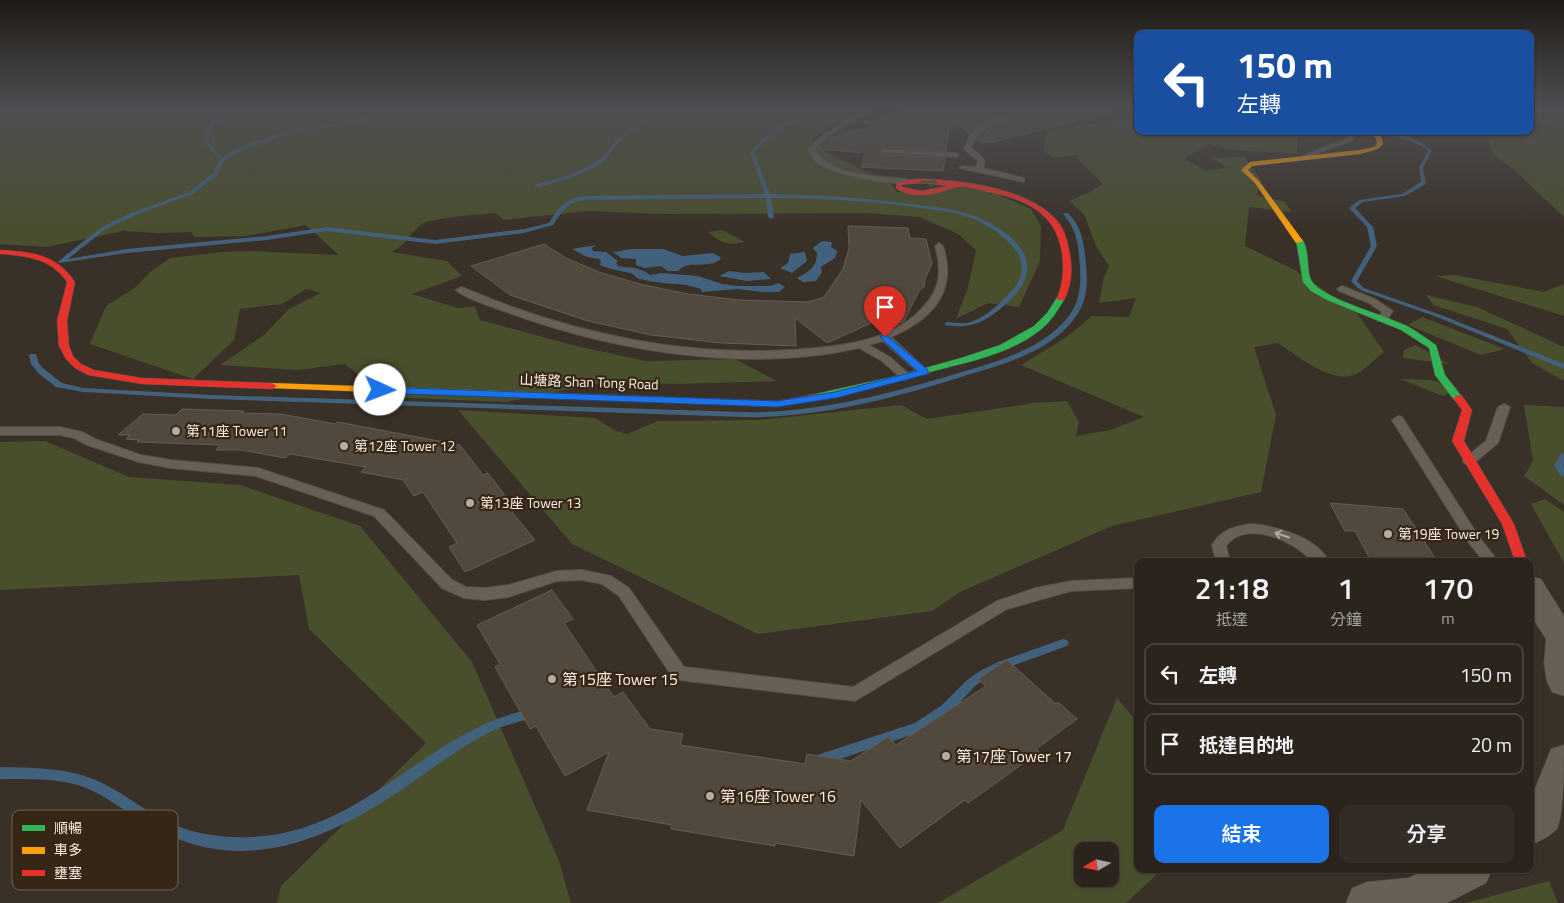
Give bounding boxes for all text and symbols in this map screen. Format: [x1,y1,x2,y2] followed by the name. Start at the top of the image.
[1237,38,1333,92] text: 150 m
[1154,50,1219,115] icon: left
[1237,87,1281,121] text: 左轉
[920,177,936,186] one-way arrow
[864,286,906,337] pin
[871,293,899,321] icon: arrive
[353,363,405,415] position arrow
[519,369,659,394] street label: 山塘路 Shan Tong Road
[186,420,287,441] place label: 第11座 Tower 11
[170,425,182,437] marker: 第11座 Tower 11
[354,435,455,456] place label: 第12座 Tower 12
[338,440,350,452] marker: 第12座 Tower 12
[480,492,581,513] place label: 第13座 Tower 13
[464,497,476,509] marker: 第13座 Tower 13
[1398,523,1500,544] place label: 第19座 Tower 19
[1382,528,1394,540] marker: 第19座 Tower 19
[1274,530,1290,539] one-way arrow
[1195,565,1269,611] text: 21:18
[1338,565,1354,611] text: 1
[1423,565,1473,611] text: 170
[1441,606,1455,630] text: m
[1216,607,1248,631] text: 抵達
[1330,607,1362,631] text: 分鐘
[1156,660,1184,688] icon: left
[1199,660,1237,689] text: 左轉
[1460,660,1512,689] text: 150 m
[562,667,678,691] place label: 第15座 Tower 15
[546,673,558,685] marker: 第15座 Tower 15
[1156,730,1184,758] icon: arrive
[1199,730,1294,759] text: 抵達目的地
[1471,730,1512,759] text: 20 m
[956,744,1072,768] place label: 第17座 Tower 17
[940,750,952,762] marker: 第17座 Tower 17
[720,784,836,808] place label: 第16座 Tower 16
[704,790,716,802] marker: 第16座 Tower 16
[1154,805,1329,863] button: 結束
[1339,805,1514,863] button: 分享
[12,810,178,890] legend
[54,817,82,838] text: 順暢
[54,839,82,860] text: 車多
[1074,842,1119,888] north arrow
[1074,842,1119,887] map controls
[54,862,82,883] text: 壅塞

